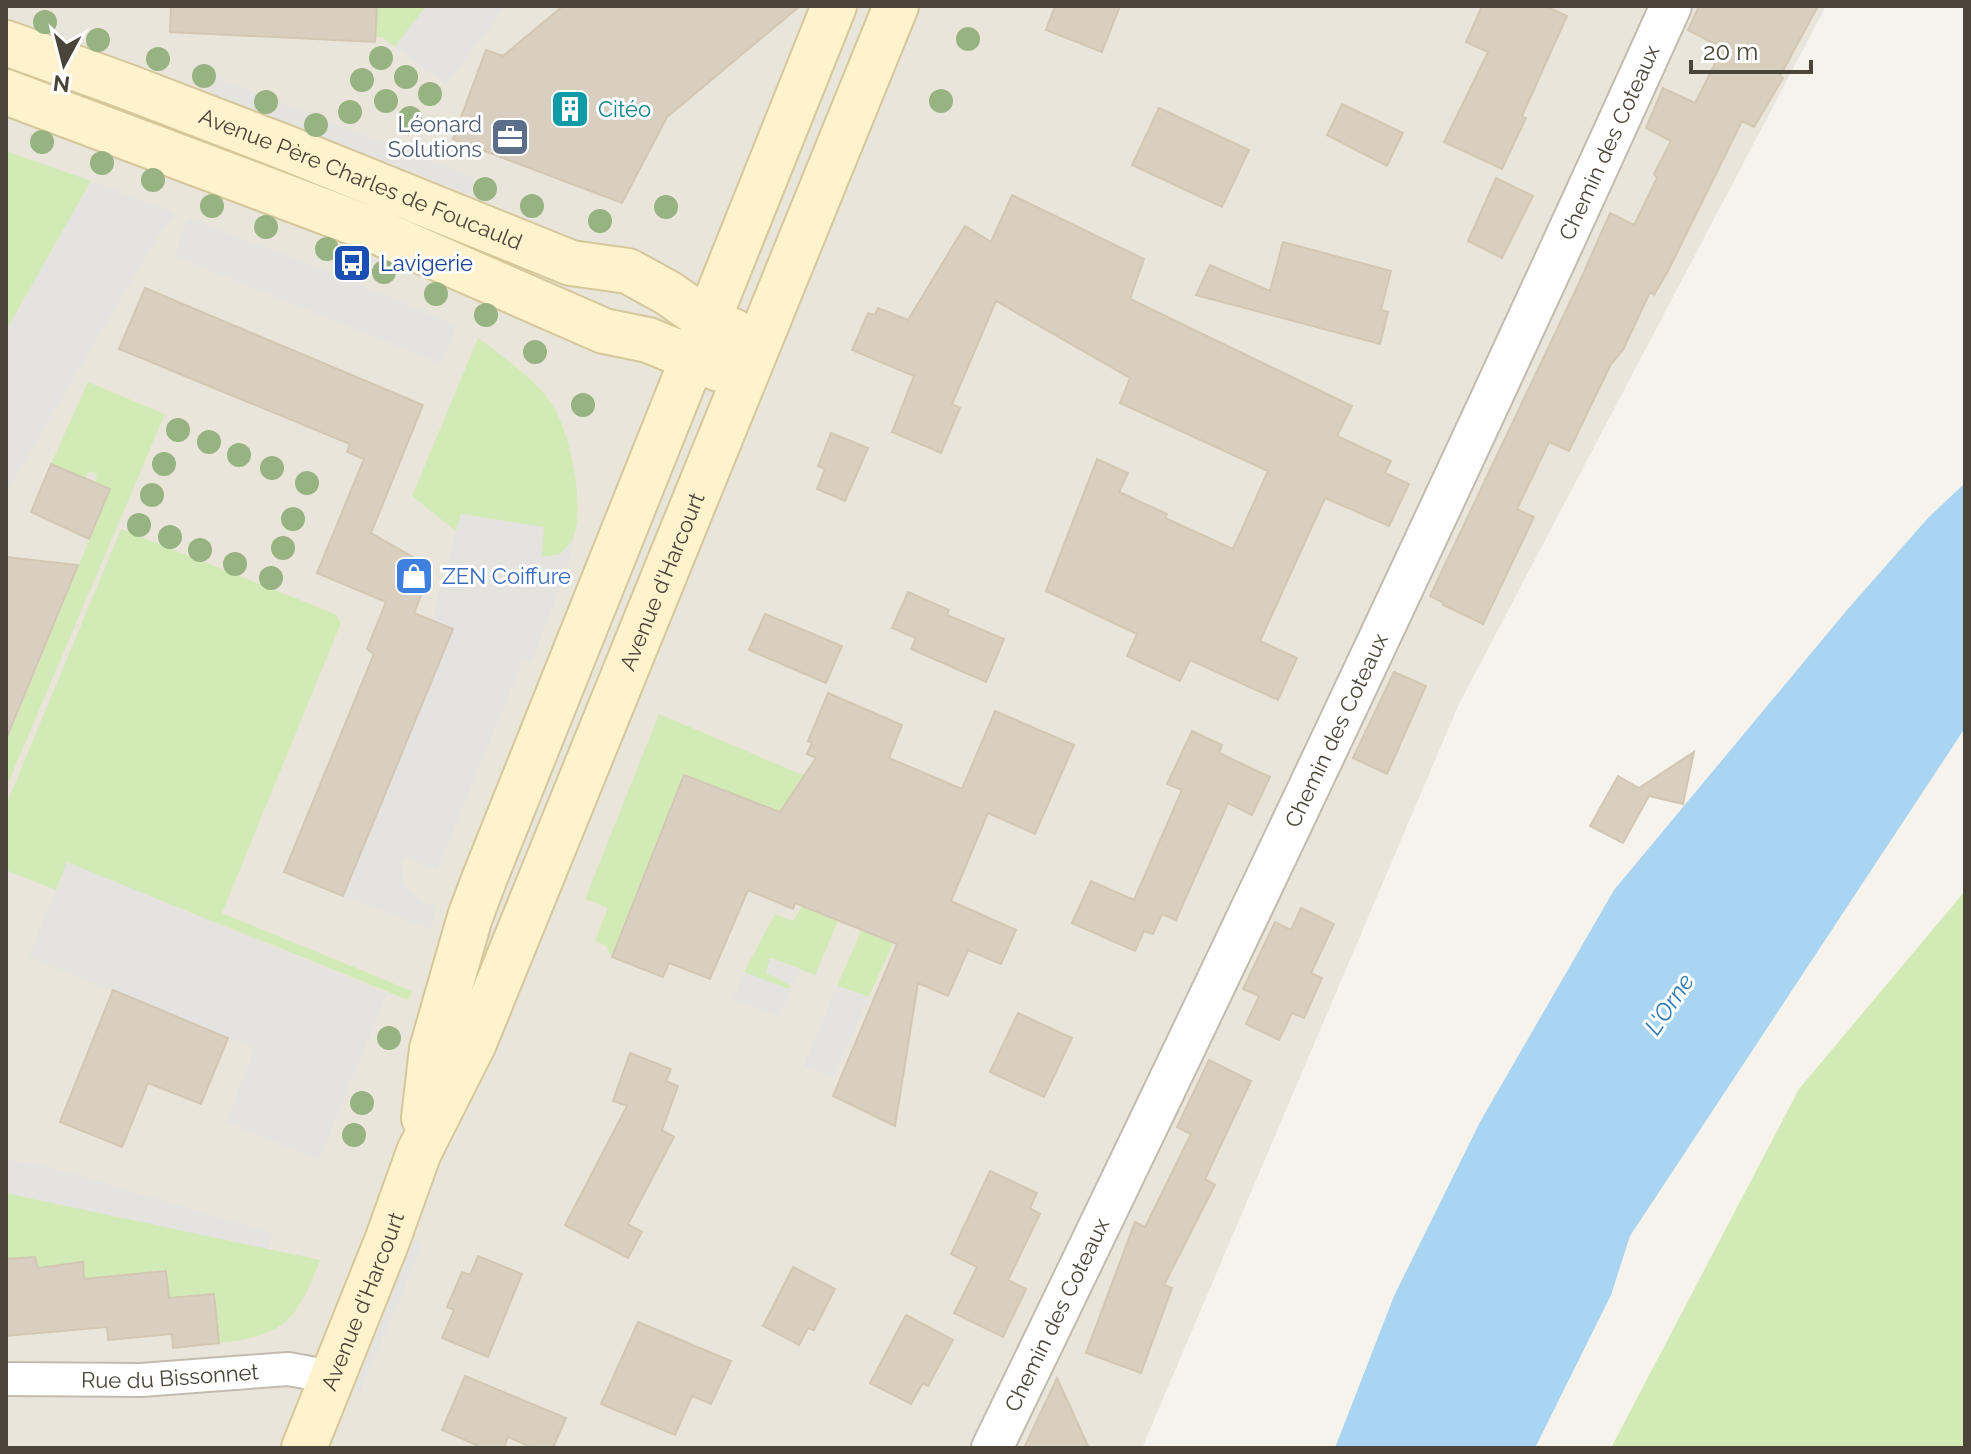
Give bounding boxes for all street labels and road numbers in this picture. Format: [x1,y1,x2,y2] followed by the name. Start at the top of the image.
[1553,41,1665,244] street label: Chemin des Coteaux
[196,103,526,255] street label: Avenue Père Charles de Foucauld
[614,488,710,674] street label: Avenue d'Harcourt
[1279,629,1393,831] street label: Chemin des Coteaux
[315,1208,410,1394] street label: Avenue d'Harcourt
[999,1214,1114,1416] street label: Chemin des Coteaux
[81,1358,260,1393] street label: Rue du Bissonnet

